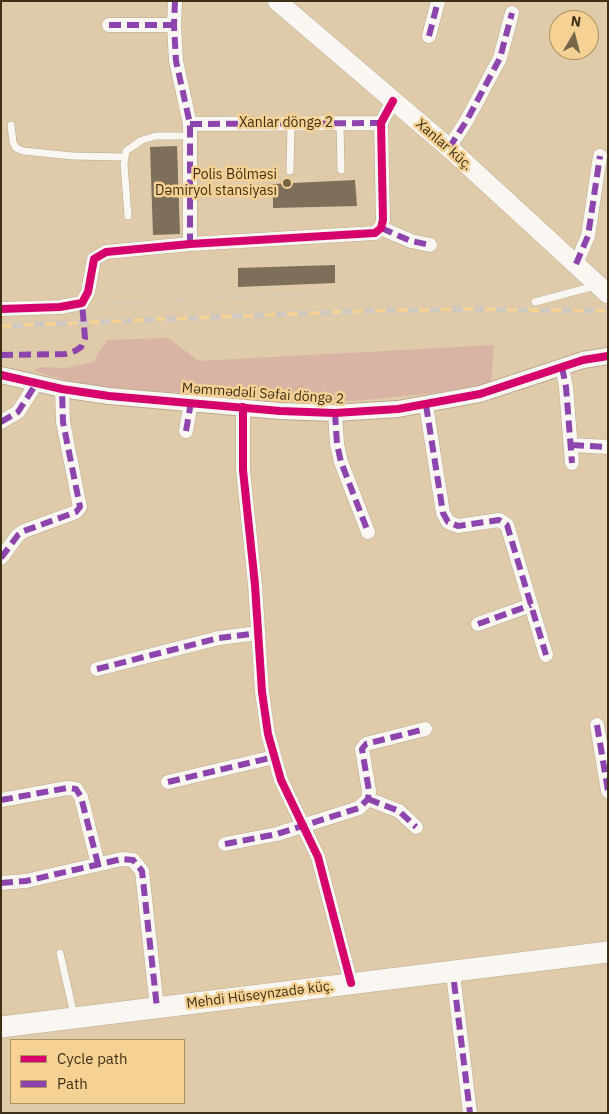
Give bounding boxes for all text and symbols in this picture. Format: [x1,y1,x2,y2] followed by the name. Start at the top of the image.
[549,10,599,60] north arrow
[570,12,582,31] text: N
[239,115,333,131] street label: Xanlar döngə 2
[412,116,476,174] street label: Xanlar küç.
[155,167,277,200] place label: Polis Bölməsi Dəmiryol stansiyası
[281,177,293,189] marker: Polis Bölməsi Dəmiryol stansiyası
[181,380,345,408] street label: Məmmədəli Səfai döngə 2
[185,978,335,1012] street label: Mehdi Hüseynzadə küç.
[10,1039,185,1104] legend
[57,1049,128,1068] text: Cycle path
[57,1074,88,1093] text: Path

